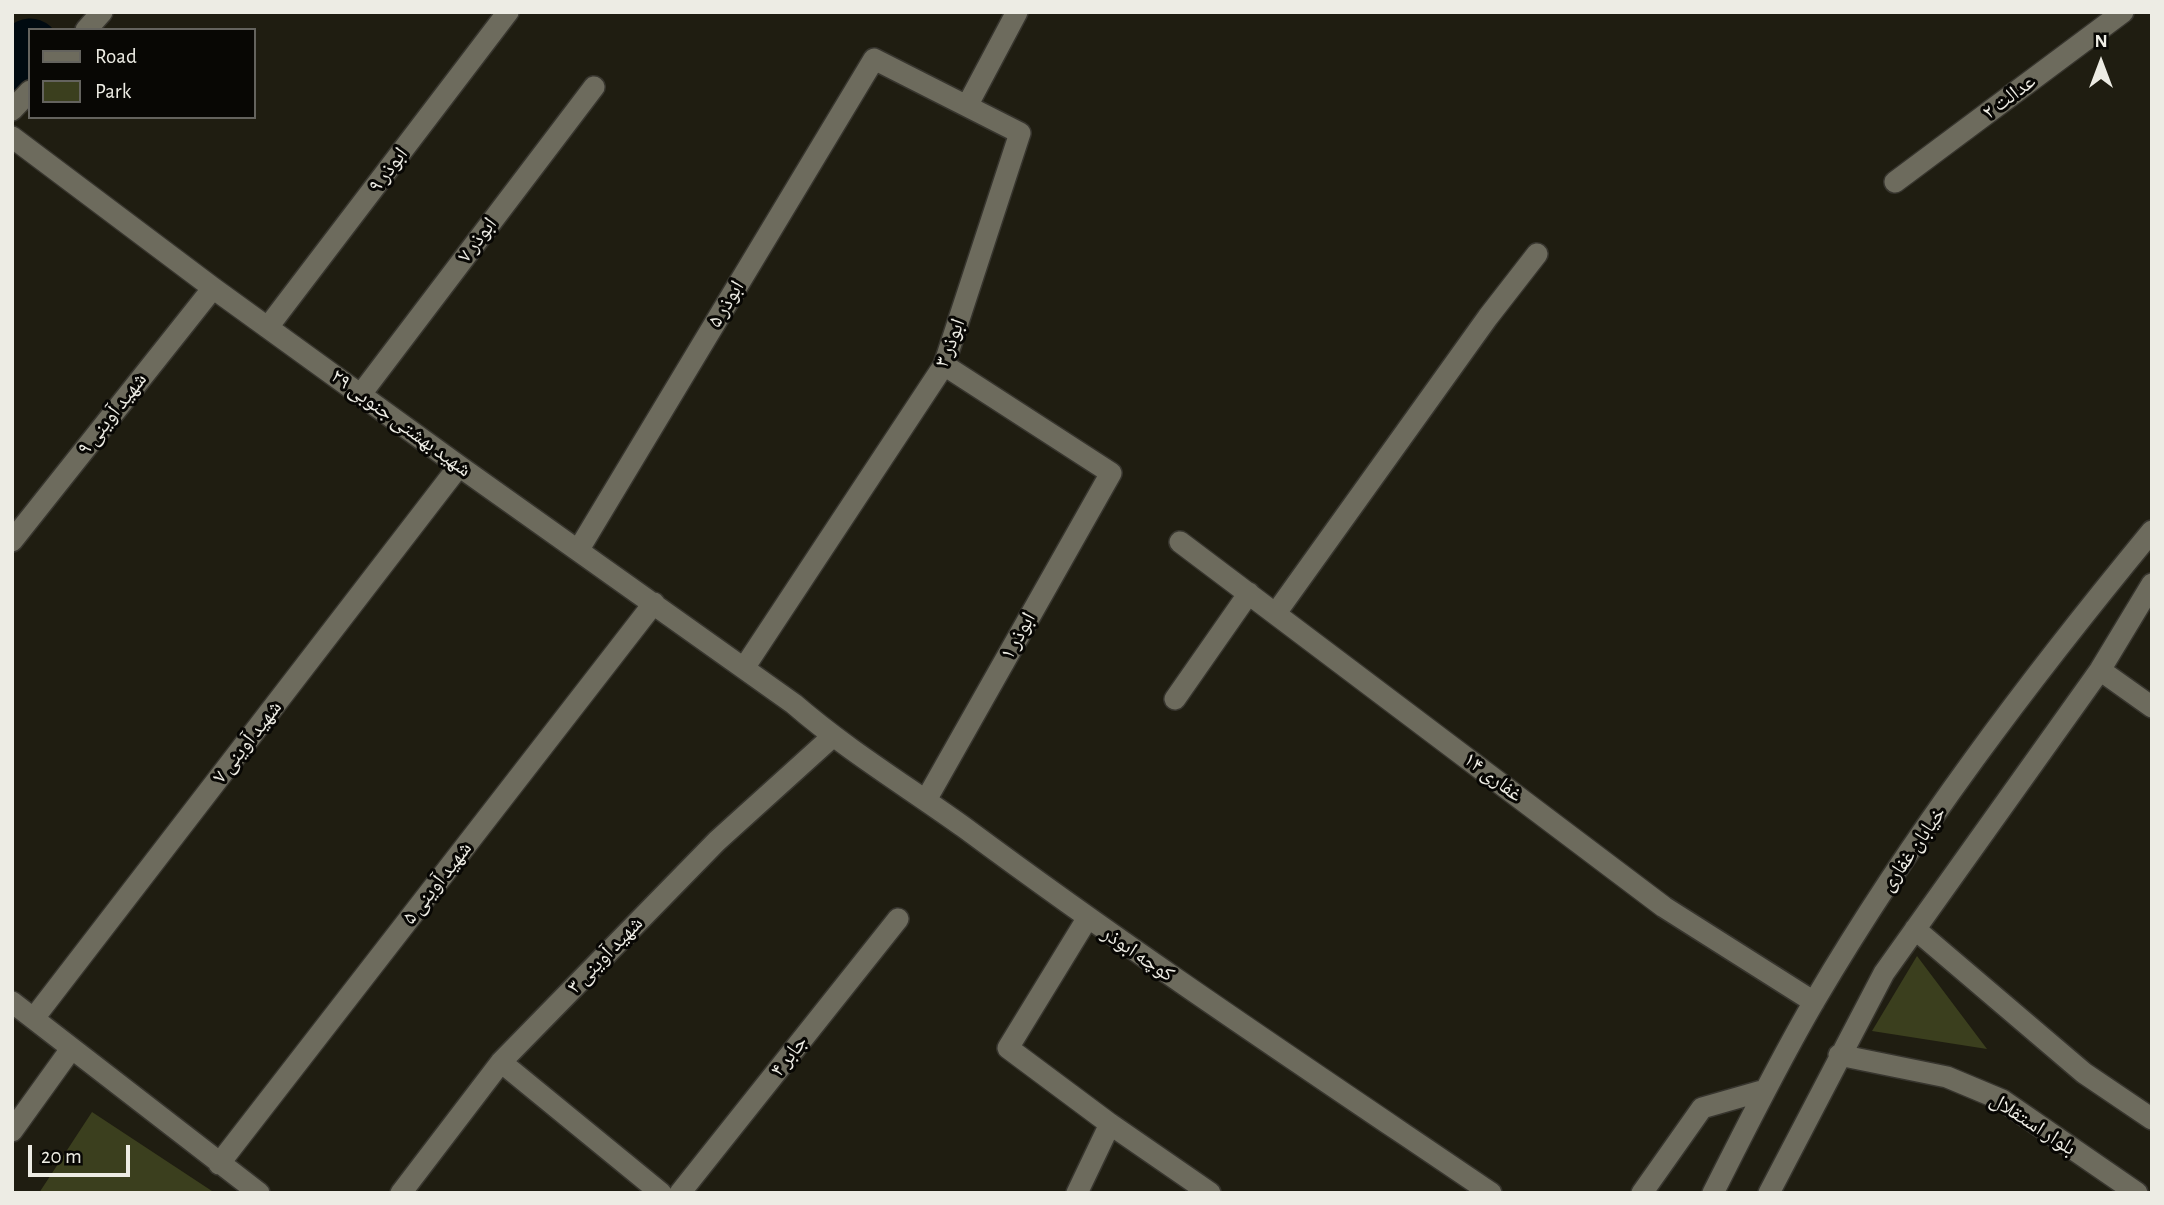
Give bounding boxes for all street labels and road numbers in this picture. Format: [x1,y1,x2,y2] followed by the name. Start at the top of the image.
[1977,69,2041,125] street label: عدالت ۲
[363,142,413,198] street label: ابوذر ۹
[452,212,502,268] street label: ابوذر ۷
[702,276,750,332] street label: ابوذر ۵
[929,315,971,371] street label: ابوذر ۳
[326,363,476,483] street label: شهید بهشتی جنوبی ۲۹
[72,368,152,460] street label: شهید آوینی ۹
[995,608,1041,664] street label: ابوذر ۱
[207,696,287,788] street label: شهید آوینی ۷
[1458,747,1528,807] street label: غفاری ۱۴
[1875,802,1951,896] street label: خیابان غفاری
[397,837,477,929] street label: شهید آوینی ۵
[562,911,648,999] street label: شهید آوینی ۳
[1097,921,1179,987] street label: کوچه ابوذر
[765,1030,813,1082] street label: جابر ۴
[1985,1087,2081,1161] street label: بلوار استقلال

